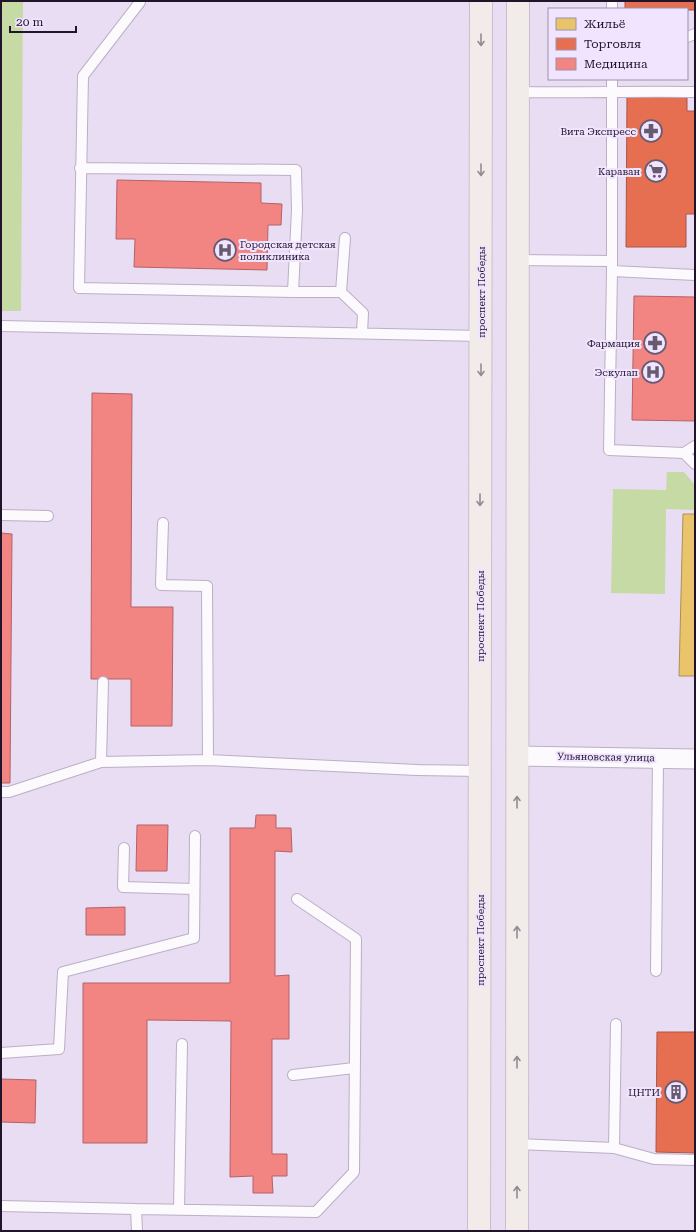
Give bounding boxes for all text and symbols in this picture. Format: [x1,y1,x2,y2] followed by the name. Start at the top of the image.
[10,8,76,34] scale bar
[548,8,688,80] legend
[16,15,43,29] text: 20 m
[584,17,626,31] text: Жильё
[477,33,485,46] one-way arrow
[584,37,641,51] text: Торговля
[584,57,648,71] text: Медицина
[638,118,664,144] pharmacy icon: Вита Экспресс
[560,126,636,137] place label: Вита Экспресс
[643,158,669,184] supermarket icon: Караван
[477,163,485,176] one-way arrow
[598,166,640,177] place label: Караван
[212,237,238,263] hospital icon: Городская детская поликлиника
[240,239,336,262] place label: Городская детская поликлиника
[476,246,487,338] street label: проспект Победы
[642,330,668,356] pharmacy icon: Фармация
[587,338,640,349] place label: Фармация
[640,359,666,385] hospital icon: Эскулап
[477,363,485,376] one-way arrow
[595,367,639,378] place label: Эскулап
[476,493,484,506] one-way arrow
[475,570,486,662] street label: проспект Победы
[557,751,655,763] street label: Ульяновская улица
[513,796,521,809] one-way arrow
[475,894,486,986] street label: проспект Победы
[513,926,521,939] one-way arrow
[513,1056,521,1069] one-way arrow
[663,1079,689,1105] building icon: ЦНТИ
[628,1087,660,1098] place label: ЦНТИ
[513,1186,521,1199] one-way arrow

